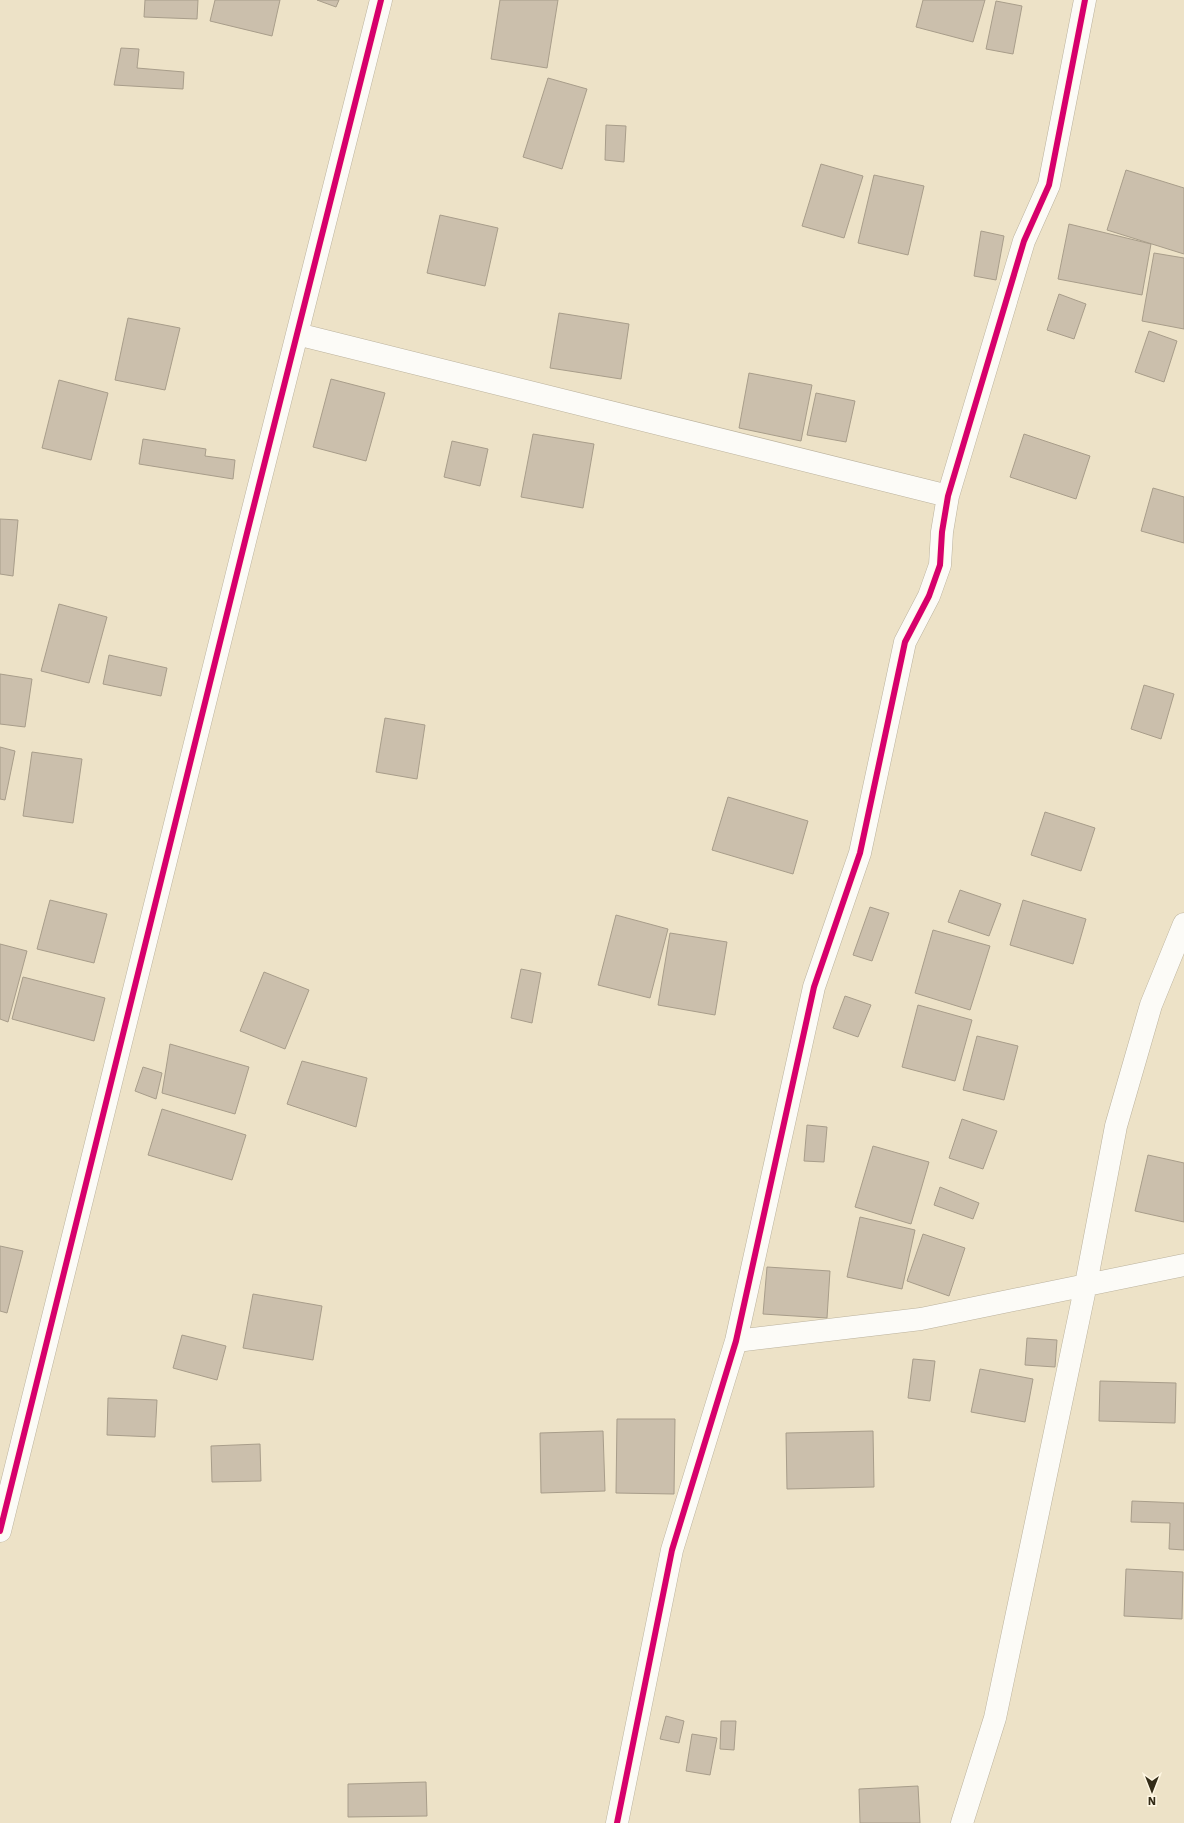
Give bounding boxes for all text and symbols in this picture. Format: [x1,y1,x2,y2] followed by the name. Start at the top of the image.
[1132,1771,1172,1811] north arrow
[1148,1794,1156,1807] text: N

